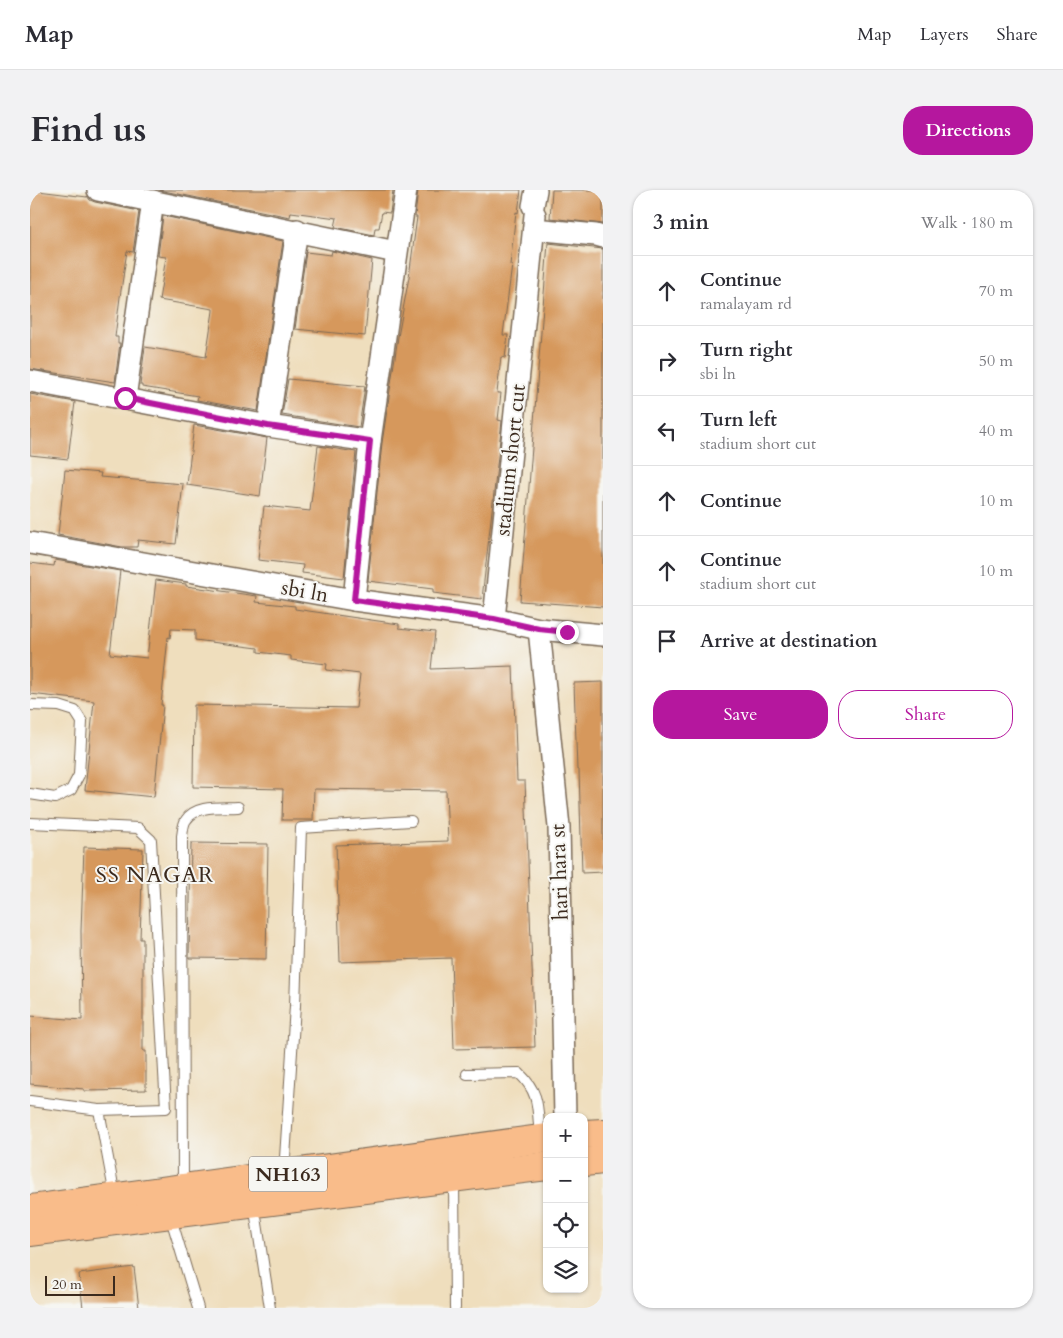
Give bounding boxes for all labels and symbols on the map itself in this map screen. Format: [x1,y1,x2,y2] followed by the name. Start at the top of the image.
[488,382,533,537] street label: stadium short cut
[114,387,137,410] route start
[279,573,331,610] street label: sbi ln
[556,621,579,644] route end
[543,823,576,921] street label: hari hara st
[96,860,214,890] district label: SS NAGAR
[249,1156,327,1192] road number: NH163
[45,1273,115,1296] scale bar

